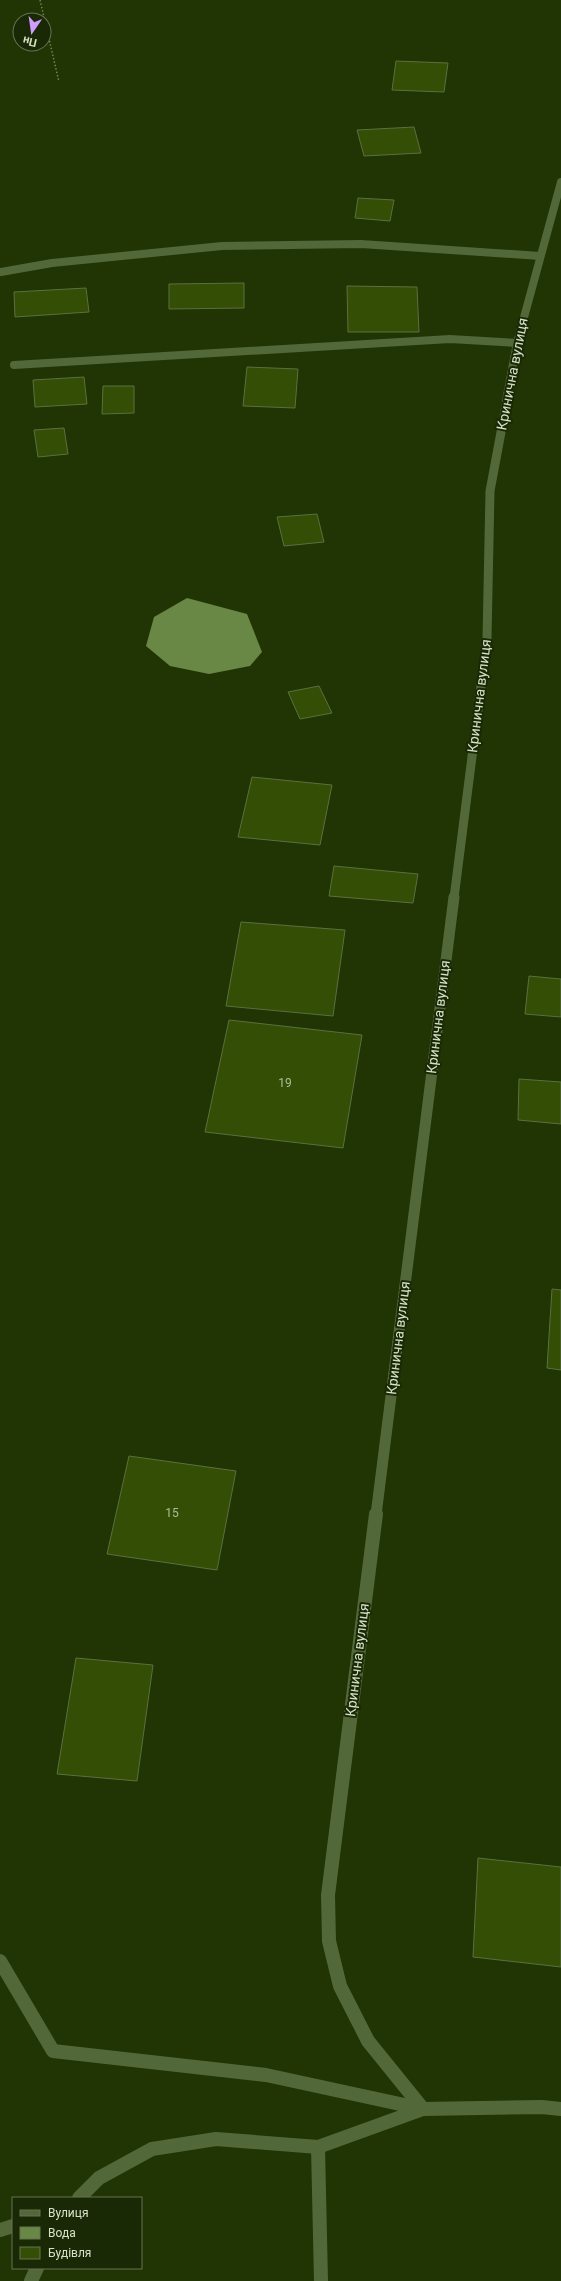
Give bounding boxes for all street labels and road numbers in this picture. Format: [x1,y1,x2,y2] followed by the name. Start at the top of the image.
[493,316,531,432] street label: Кринична вулиця
[464,638,494,754] street label: Кринична вулиця
[423,959,453,1075] street label: Кринична вулиця
[383,1280,413,1396] street label: Кринична вулиця
[342,1602,372,1718] street label: Кринична вулиця

